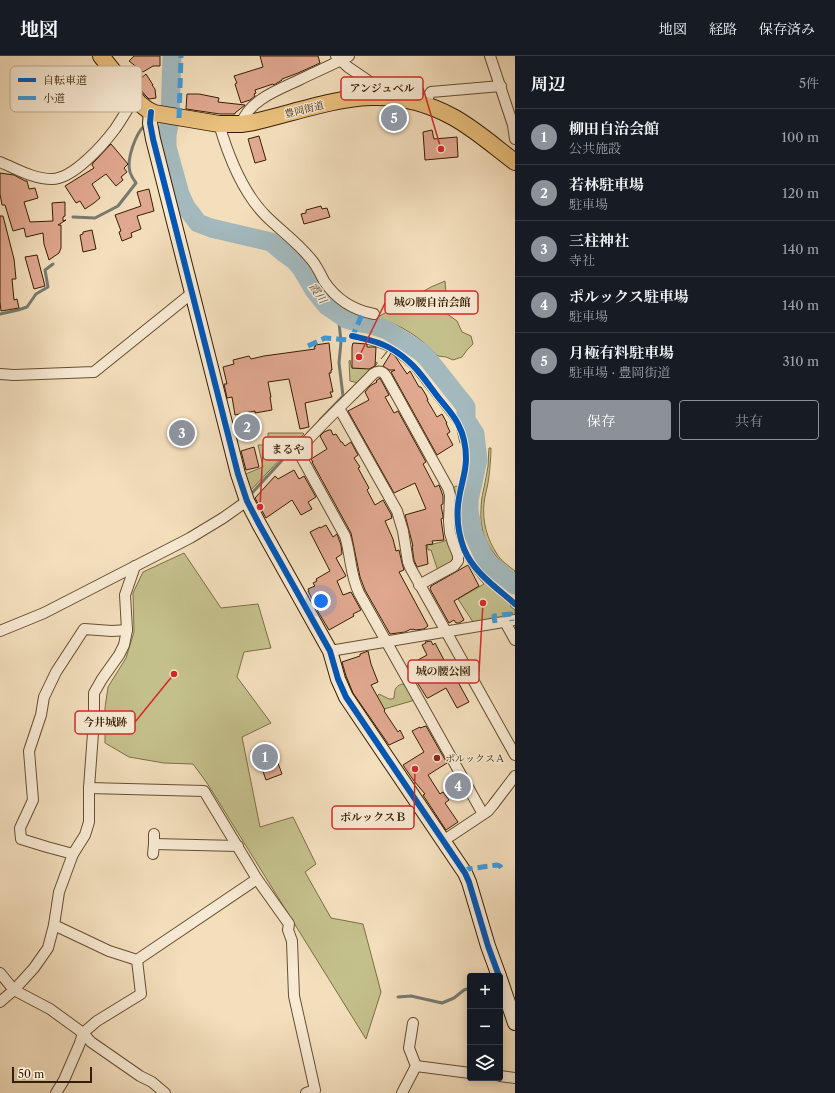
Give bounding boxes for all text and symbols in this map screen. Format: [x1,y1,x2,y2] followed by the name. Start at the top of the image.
[20,18,58,41] text: 地図
[659,20,687,38] text: 地図
[709,20,737,38] text: 経路
[759,20,815,38] text: 保存済み
[10,66,142,112] legend
[43,73,87,87] text: 自転車道
[531,74,565,94] text: 周辺
[799,75,819,91] text: 5件
[341,77,423,100] callout: アンジュベル
[349,81,415,95] text: アンジュベル
[43,91,65,105] text: 小道
[283,98,325,121] street label: 豊岡街道
[381,103,407,133] pin: 5
[569,119,659,138] text: 柳田自治会館
[541,129,547,145] text: 1
[781,129,819,145] text: 100 m
[569,140,621,156] text: 公共施設
[569,175,644,194] text: 若林駐車場
[540,185,548,201] text: 2
[782,185,819,201] text: 120 m
[569,196,608,212] text: 駐車場
[569,231,629,250] text: 三柱神社
[540,241,548,257] text: 3
[782,241,819,257] text: 140 m
[569,252,595,268] text: 寺社
[306,280,331,307] water label: 霞川
[569,287,689,306] text: ポルックス駐車場
[385,291,478,314] callout: 城の腰自治会館
[394,295,471,309] text: 城の腰自治会館
[540,297,548,313] text: 4
[782,297,819,313] text: 140 m
[569,308,608,324] text: 駐車場
[569,343,674,362] text: 月極有料駐車場
[540,353,548,369] text: 5
[783,353,819,369] text: 310 m
[569,364,671,380] text: 駐車場 · 豊岡街道
[531,400,671,440] button: 保存
[679,400,819,440] button: 共有
[234,412,260,442] pin: 2
[169,418,195,448] pin: 3
[263,437,312,460] callout: まるや
[272,442,305,456] text: まるや
[311,591,331,611] your location
[408,660,479,683] callout: 城の腰公園
[416,664,471,678] text: 城の腰公園
[75,711,135,734] callout: 今井城跡
[83,715,127,729] text: 今井城跡
[252,742,278,772] pin: 1
[445,752,505,765] place label: ポルックスＡ
[432,753,442,763] marker: ポルックスＡ
[445,771,471,801] pin: 4
[332,806,414,829] callout: ポルックスＢ
[340,810,406,824] text: ポルックスＢ
[467,973,503,1081] map controls
[467,973,503,1009] button: +
[467,1009,503,1045] button: −
[467,1045,503,1081] button: layers
[12,1065,92,1084] scale bar
[18,1067,44,1081] text: 50 m

